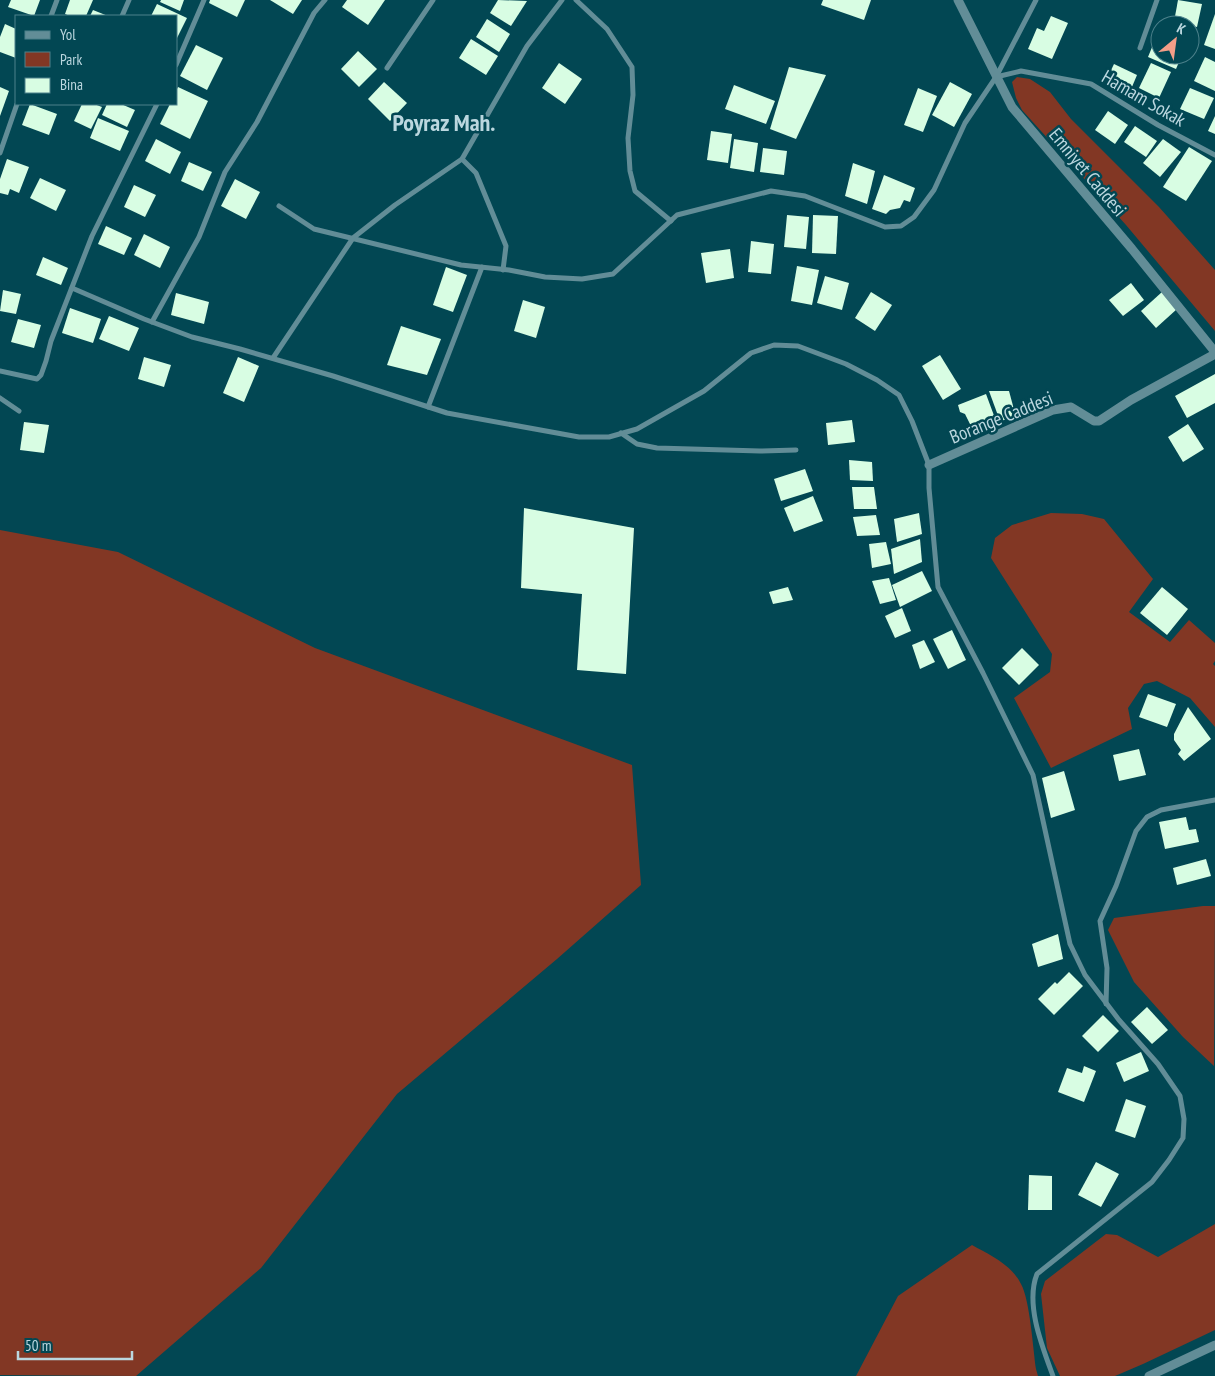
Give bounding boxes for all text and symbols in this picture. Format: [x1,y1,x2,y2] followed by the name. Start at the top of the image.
[15,15,178,105] legend
[1150,15,1200,65] north arrow
[1174,19,1189,39] text: K
[60,25,76,44] text: Yol
[60,50,82,69] text: Park
[1098,64,1191,132] street label: Hamam Sokak
[60,75,83,94] text: Bina
[393,107,495,138] district label: Poyraz Mah.
[1044,123,1132,221] street label: Emniyet Caddesi
[946,385,1056,449] street label: Borange Caddesi
[18,1328,131,1360] scale bar
[25,1336,51,1355] text: 50 m

